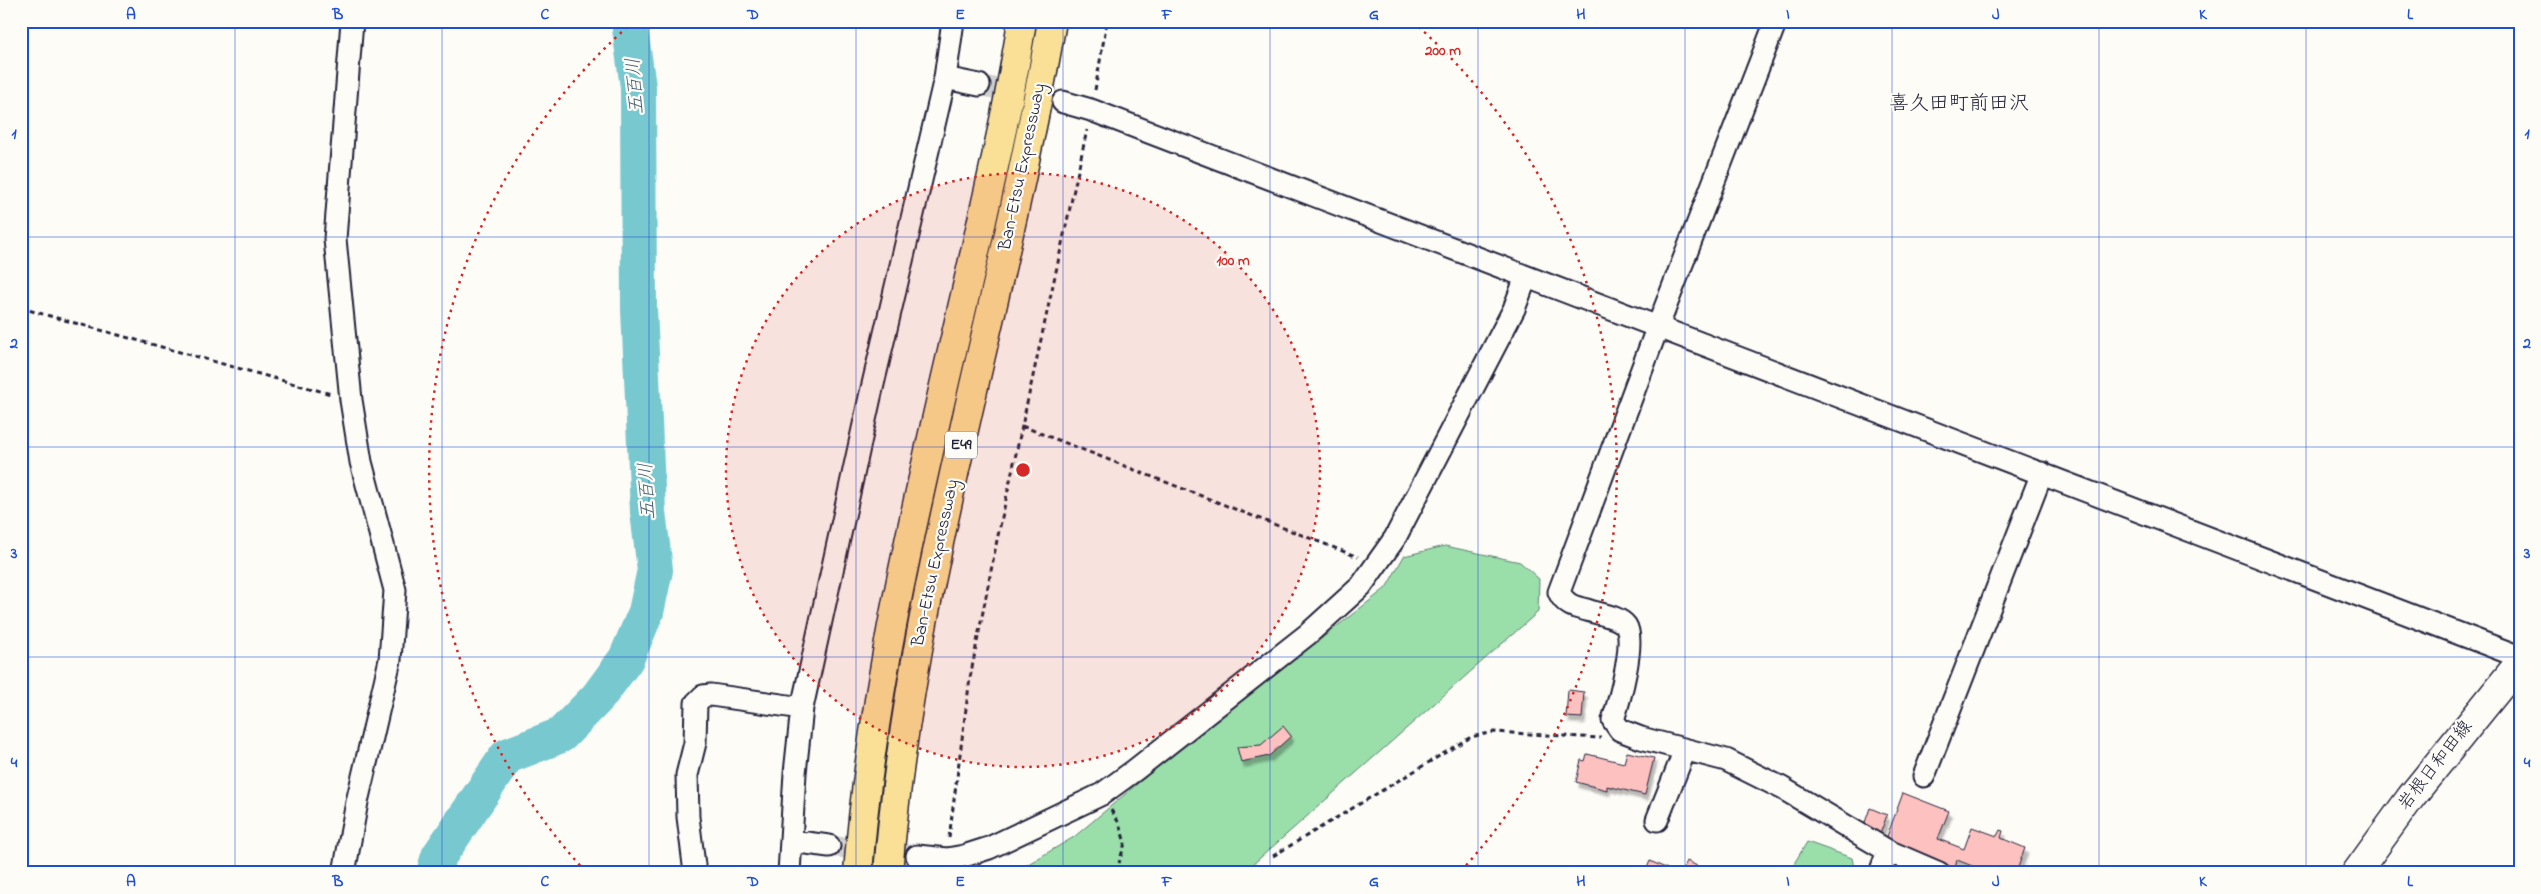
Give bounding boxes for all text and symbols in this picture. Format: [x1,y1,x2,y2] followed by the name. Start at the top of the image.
[126,3,136,27] text: A
[332,3,344,27] text: B
[541,3,550,27] text: C
[746,3,759,27] text: D
[955,3,965,27] text: E
[1161,3,1173,27] text: F
[1369,3,1379,27] text: G
[1576,3,1586,27] text: H
[1786,3,1790,27] text: I
[1992,3,2000,27] text: J
[2199,3,2208,27] text: K
[2407,3,2414,27] text: L
[1424,40,1461,62] text: 200 m
[621,57,651,115] water label: 五百川
[992,81,1053,254] street label: Ban-Etsu Expressway
[1889,90,2029,119] district label: 喜久田町前田沢
[11,122,17,146] text: 1
[2524,122,2530,146] text: 1
[1216,250,1250,272] text: 100 m
[9,332,18,356] text: 2
[2522,332,2531,356] text: 2
[945,432,977,458] road number: E49
[1014,461,1032,479] centre of rings
[633,462,663,520] water label: 五百川
[905,477,966,650] street label: Ban-Etsu Expressway
[10,542,18,566] text: 3
[2523,542,2531,566] text: 3
[2393,715,2479,817] street label: 岩根日和田線
[10,751,18,775] text: 4
[2523,751,2531,775] text: 4
[126,870,136,894] text: A
[332,870,344,894] text: B
[541,870,550,894] text: C
[746,870,759,894] text: D
[955,870,965,894] text: E
[1161,870,1173,894] text: F
[1369,870,1379,894] text: G
[1576,870,1586,894] text: H
[1786,870,1790,894] text: I
[1992,870,2000,894] text: J
[2199,870,2208,894] text: K
[2407,870,2414,894] text: L

